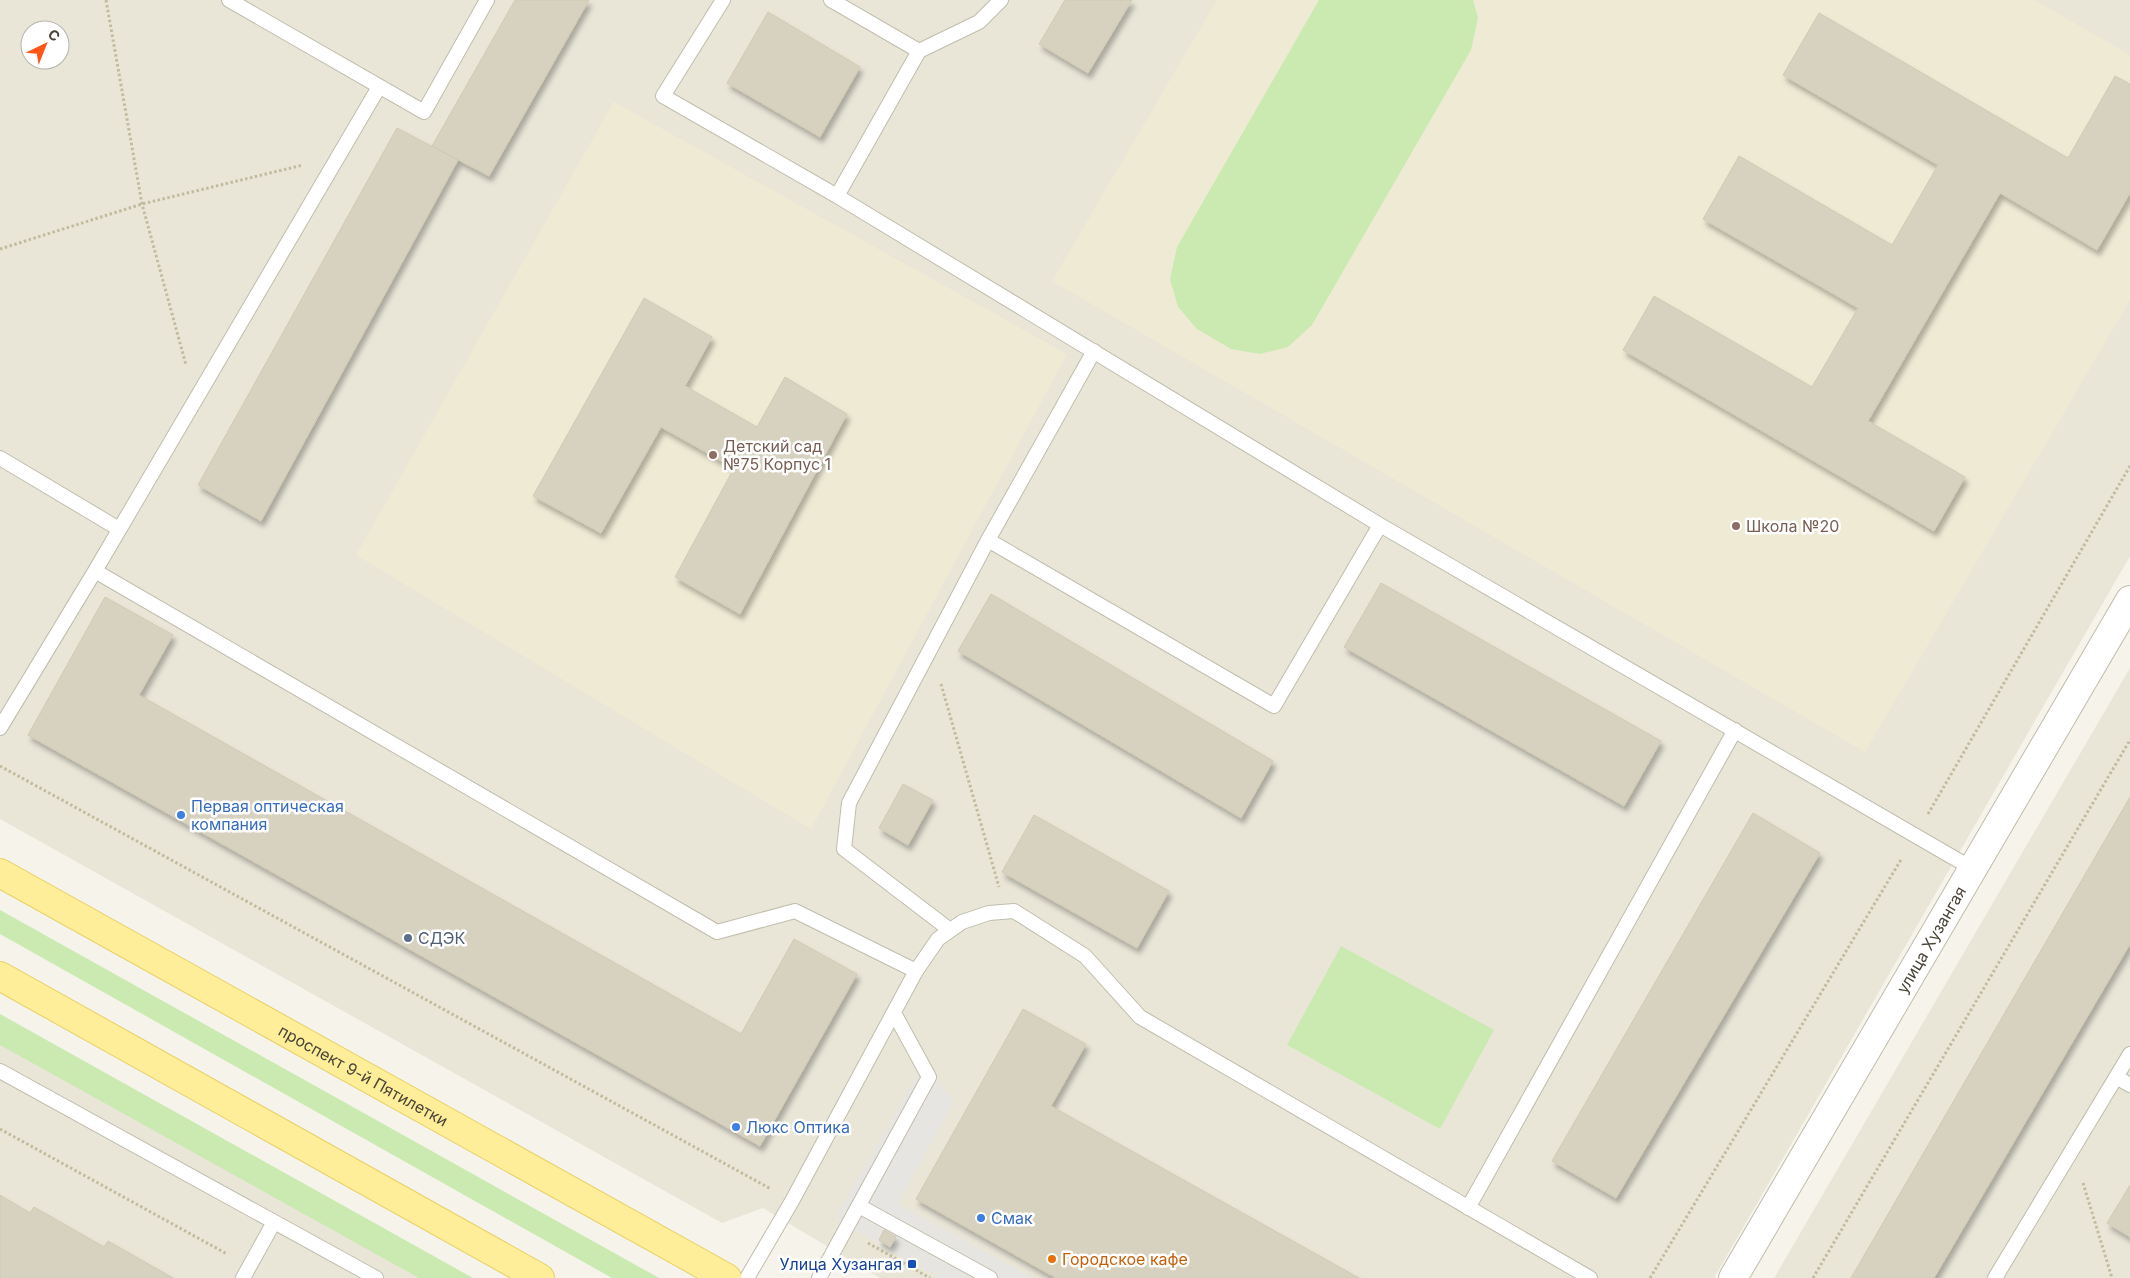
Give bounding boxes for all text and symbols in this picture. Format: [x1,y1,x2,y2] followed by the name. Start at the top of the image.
[20,20,70,70] north arrow
[45,25,64,45] text: С
[723,436,831,474] place label: Детский сад №75 Корпус 1
[707,449,719,461] marker: Детский сад №75 Корпус 1
[1746,516,1839,536] place label: Школа №20
[1730,520,1742,532] marker: Школа №20
[191,796,344,834] place label: Первая оптическая компания
[175,809,187,821] marker: Первая оптическая компания
[1892,883,1970,997] street label: улица Хузангая
[418,928,465,948] place label: СДЭК
[402,932,414,944] marker: СДЭК
[275,1020,452,1131] street label: проспект 9-й Пятилетки
[746,1117,850,1137] place label: Люкс Оптика
[730,1121,742,1133] marker: Люкс Оптика
[991,1208,1033,1228] place label: Смак
[975,1212,987,1224] marker: Смак
[1062,1249,1188,1269] place label: Городское кафе
[1046,1253,1058,1265] marker: Городское кафе
[779,1254,902,1274] place label: Улица Хузангая
[906,1258,918,1270] marker: Улица Хузангая

